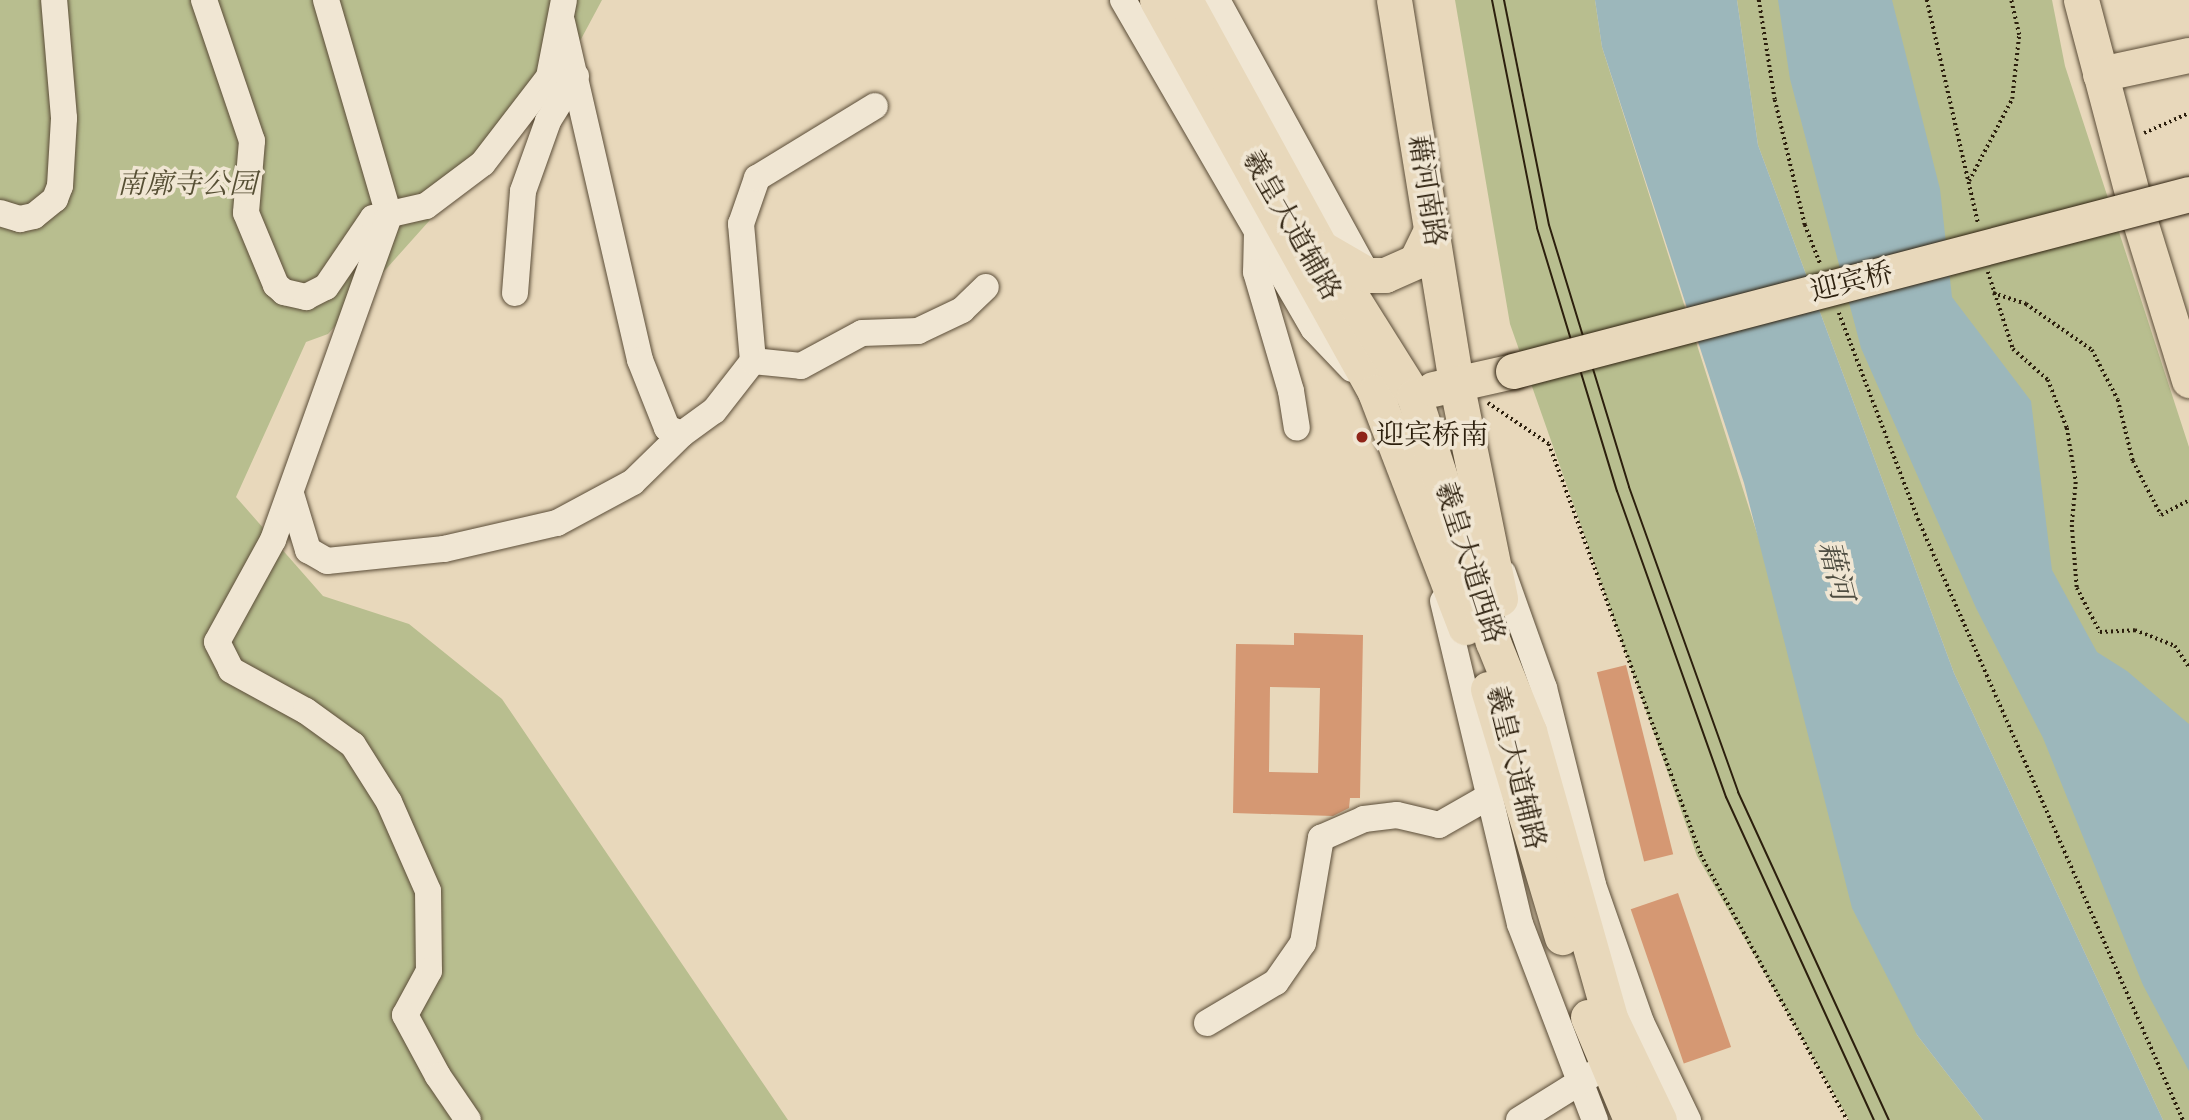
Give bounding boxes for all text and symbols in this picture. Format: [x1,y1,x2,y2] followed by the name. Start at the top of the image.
[1400,133,1450,249] street label: 藉河南路
[1233,145,1347,307] street label: 羲皇大道辅路
[117,169,257,203] park label: 南廓寺公园
[1807,258,1897,310] street label: 迎宾桥
[1376,420,1488,454] place label: 迎宾桥南
[1354,429,1370,445] marker: 迎宾桥南
[1426,478,1510,648] street label: 羲皇大道西路
[1809,538,1859,604] water label: 藉河
[1477,682,1551,854] street label: 羲皇大道辅路

